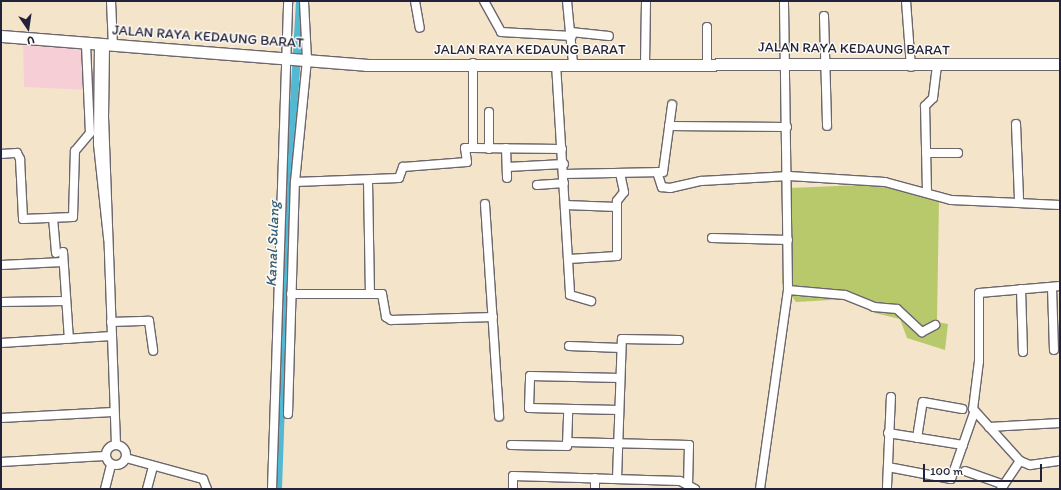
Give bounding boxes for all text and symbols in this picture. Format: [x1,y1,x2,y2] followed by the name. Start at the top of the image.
[8,8,48,48] north arrow
[112,22,304,52] street label: JALAN RAYA KEDAUNG BARAT
[26,33,36,47] text: U
[758,39,950,59] street label: JALAN RAYA KEDAUNG BARAT
[434,42,626,58] street label: JALAN RAYA KEDAUNG BARAT
[263,201,283,287] water label: Kanal Sulang
[925,456,1044,482] scale bar
[930,464,963,478] text: 100 m

